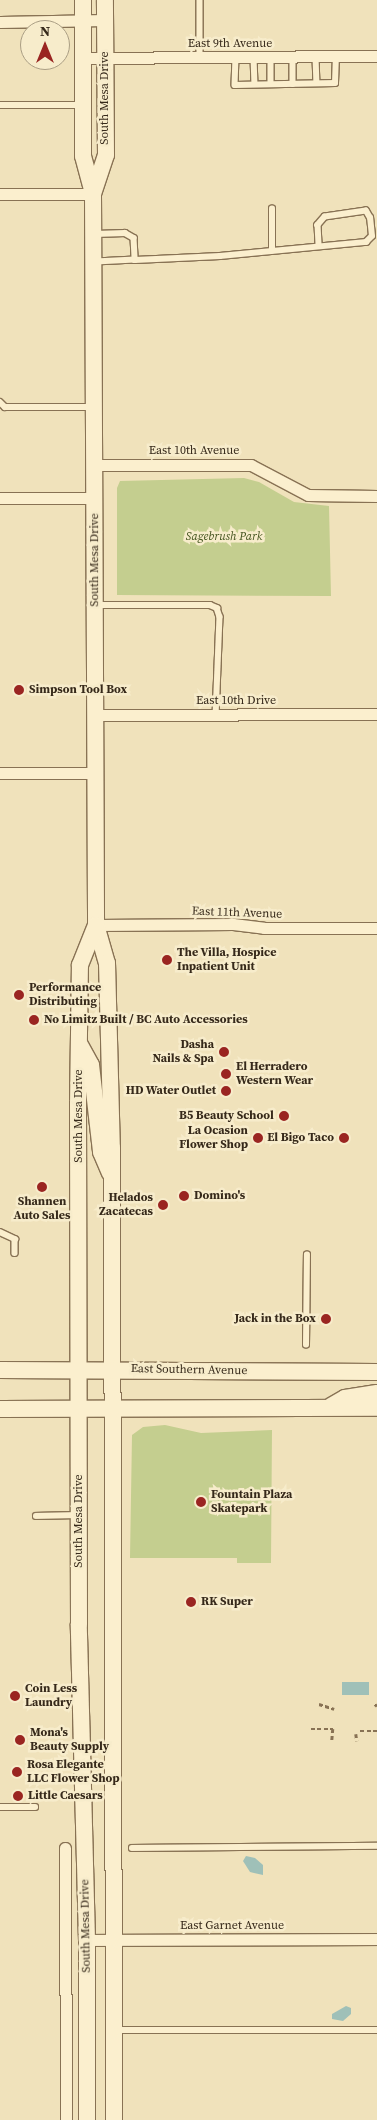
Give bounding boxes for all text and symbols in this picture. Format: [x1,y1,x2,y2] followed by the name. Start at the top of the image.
[20,20,70,70] north arrow
[40,21,50,41] text: N
[188,37,272,51] street label: East 9th Avenue
[98,51,112,145] street label: South Mesa Drive
[149,444,239,458] street label: East 10th Avenue
[88,513,102,607] street label: South Mesa Drive
[186,530,262,544] park label: Sagebrush Park
[29,683,127,697] place label: Simpson Tool Box
[13,684,25,696] marker: Simpson Tool Box
[196,694,276,708] street label: East 10th Drive
[192,904,282,922] street label: East 11th Avenue
[177,946,277,974] place label: The Villa, Hospice Inpatient Unit
[161,954,173,966] marker: The Villa, Hospice Inpatient Unit
[29,981,101,1009] place label: Performance Distributing
[13,989,25,1001] marker: Performance Distributing
[44,1013,248,1027] place label: No Limitz Built / BC Auto Accessories
[28,1014,40,1026] marker: No Limitz Built / BC Auto Accessories
[152,1038,214,1066] place label: Dasha Nails & Spa
[218,1046,230,1058] marker: Dasha Nails & Spa
[236,1060,313,1088] place label: El Herradero Western Wear
[220,1068,232,1080] marker: El Herradero Western Wear
[72,1069,86,1163] street label: South Mesa Drive
[126,1084,216,1098] place label: HD Water Outlet
[220,1085,232,1097] marker: HD Water Outlet
[179,1109,274,1123] place label: B5 Beauty School
[278,1110,290,1122] marker: B5 Beauty School
[179,1124,248,1152] place label: La Ocasion Flower Shop
[267,1131,334,1145] place label: El Bigo Taco
[252,1132,264,1144] marker: La Ocasion Flower Shop
[338,1132,350,1144] marker: El Bigo Taco
[36,1181,48,1193] marker: Shannen Auto Sales
[194,1189,245,1203] place label: Domino's
[178,1190,190,1202] marker: Domino's
[99,1191,153,1219] place label: Helados Zacatecas
[13,1195,71,1223] place label: Shannen Auto Sales
[157,1199,169,1211] marker: Helados Zacatecas
[234,1312,316,1326] place label: Jack in the Box
[320,1313,332,1325] marker: Jack in the Box
[131,1362,247,1378] street label: East Southern Avenue
[72,1474,86,1568] street label: South Mesa Drive
[211,1488,292,1516] place label: Fountain Plaza Skatepark
[195,1496,207,1508] marker: Fountain Plaza Skatepark
[201,1595,253,1609] place label: RK Super
[185,1596,197,1608] marker: RK Super
[25,1682,77,1710] place label: Coin Less Laundry
[9,1690,21,1702] marker: Coin Less Laundry
[30,1726,109,1754] place label: Mona's Beauty Supply
[14,1734,26,1746] marker: Mona's Beauty Supply
[27,1758,120,1786] place label: Rosa Elegante LLC Flower Shop
[11,1766,23,1778] marker: Rosa Elegante LLC Flower Shop
[28,1789,103,1803] place label: Little Caesars
[12,1790,24,1802] marker: Little Caesars
[78,1879,94,1973] street label: South Mesa Drive
[180,1919,284,1933] street label: East Garnet Avenue

